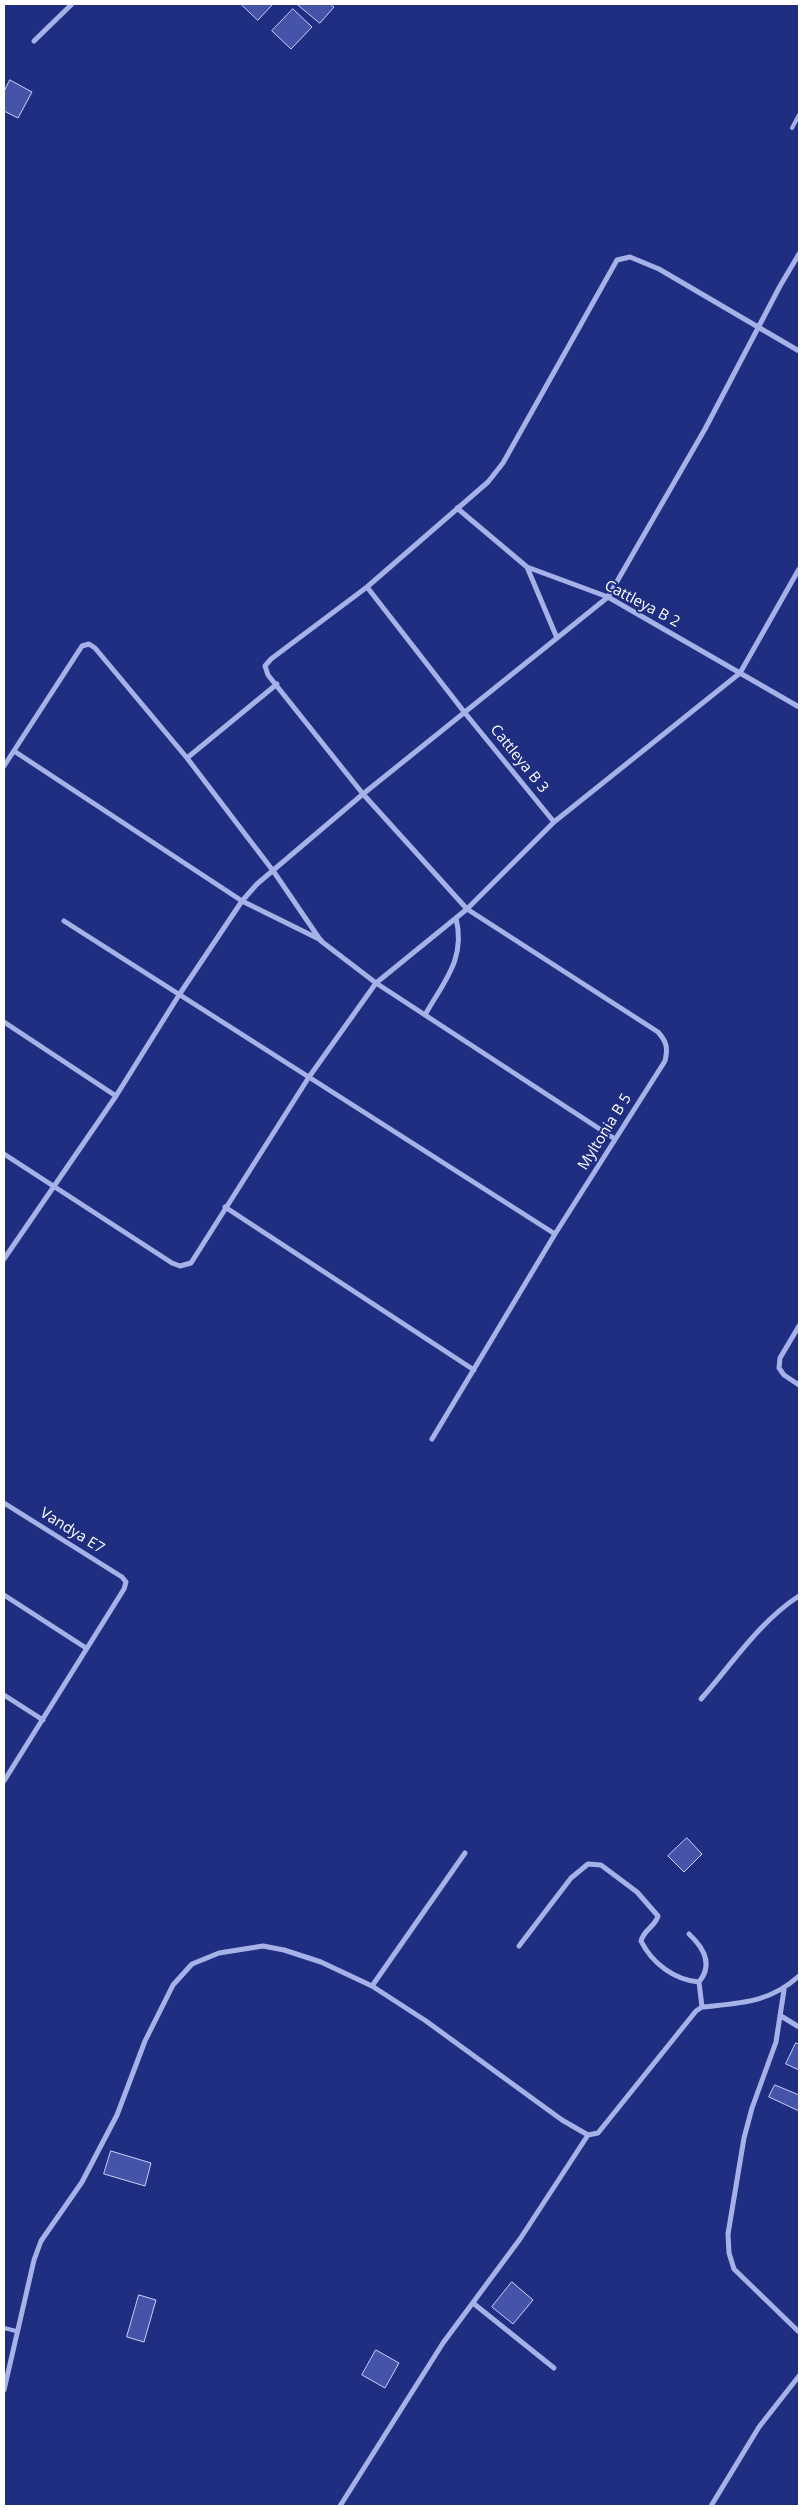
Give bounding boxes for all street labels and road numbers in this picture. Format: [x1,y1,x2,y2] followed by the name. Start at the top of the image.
[601,577,683,631] street label: Cattleya B 2
[486,721,552,797] street label: Cattleya B 3
[574,1091,636,1173] street label: Myltonia B 5
[37,1504,107,1558] street label: Vandya E7

